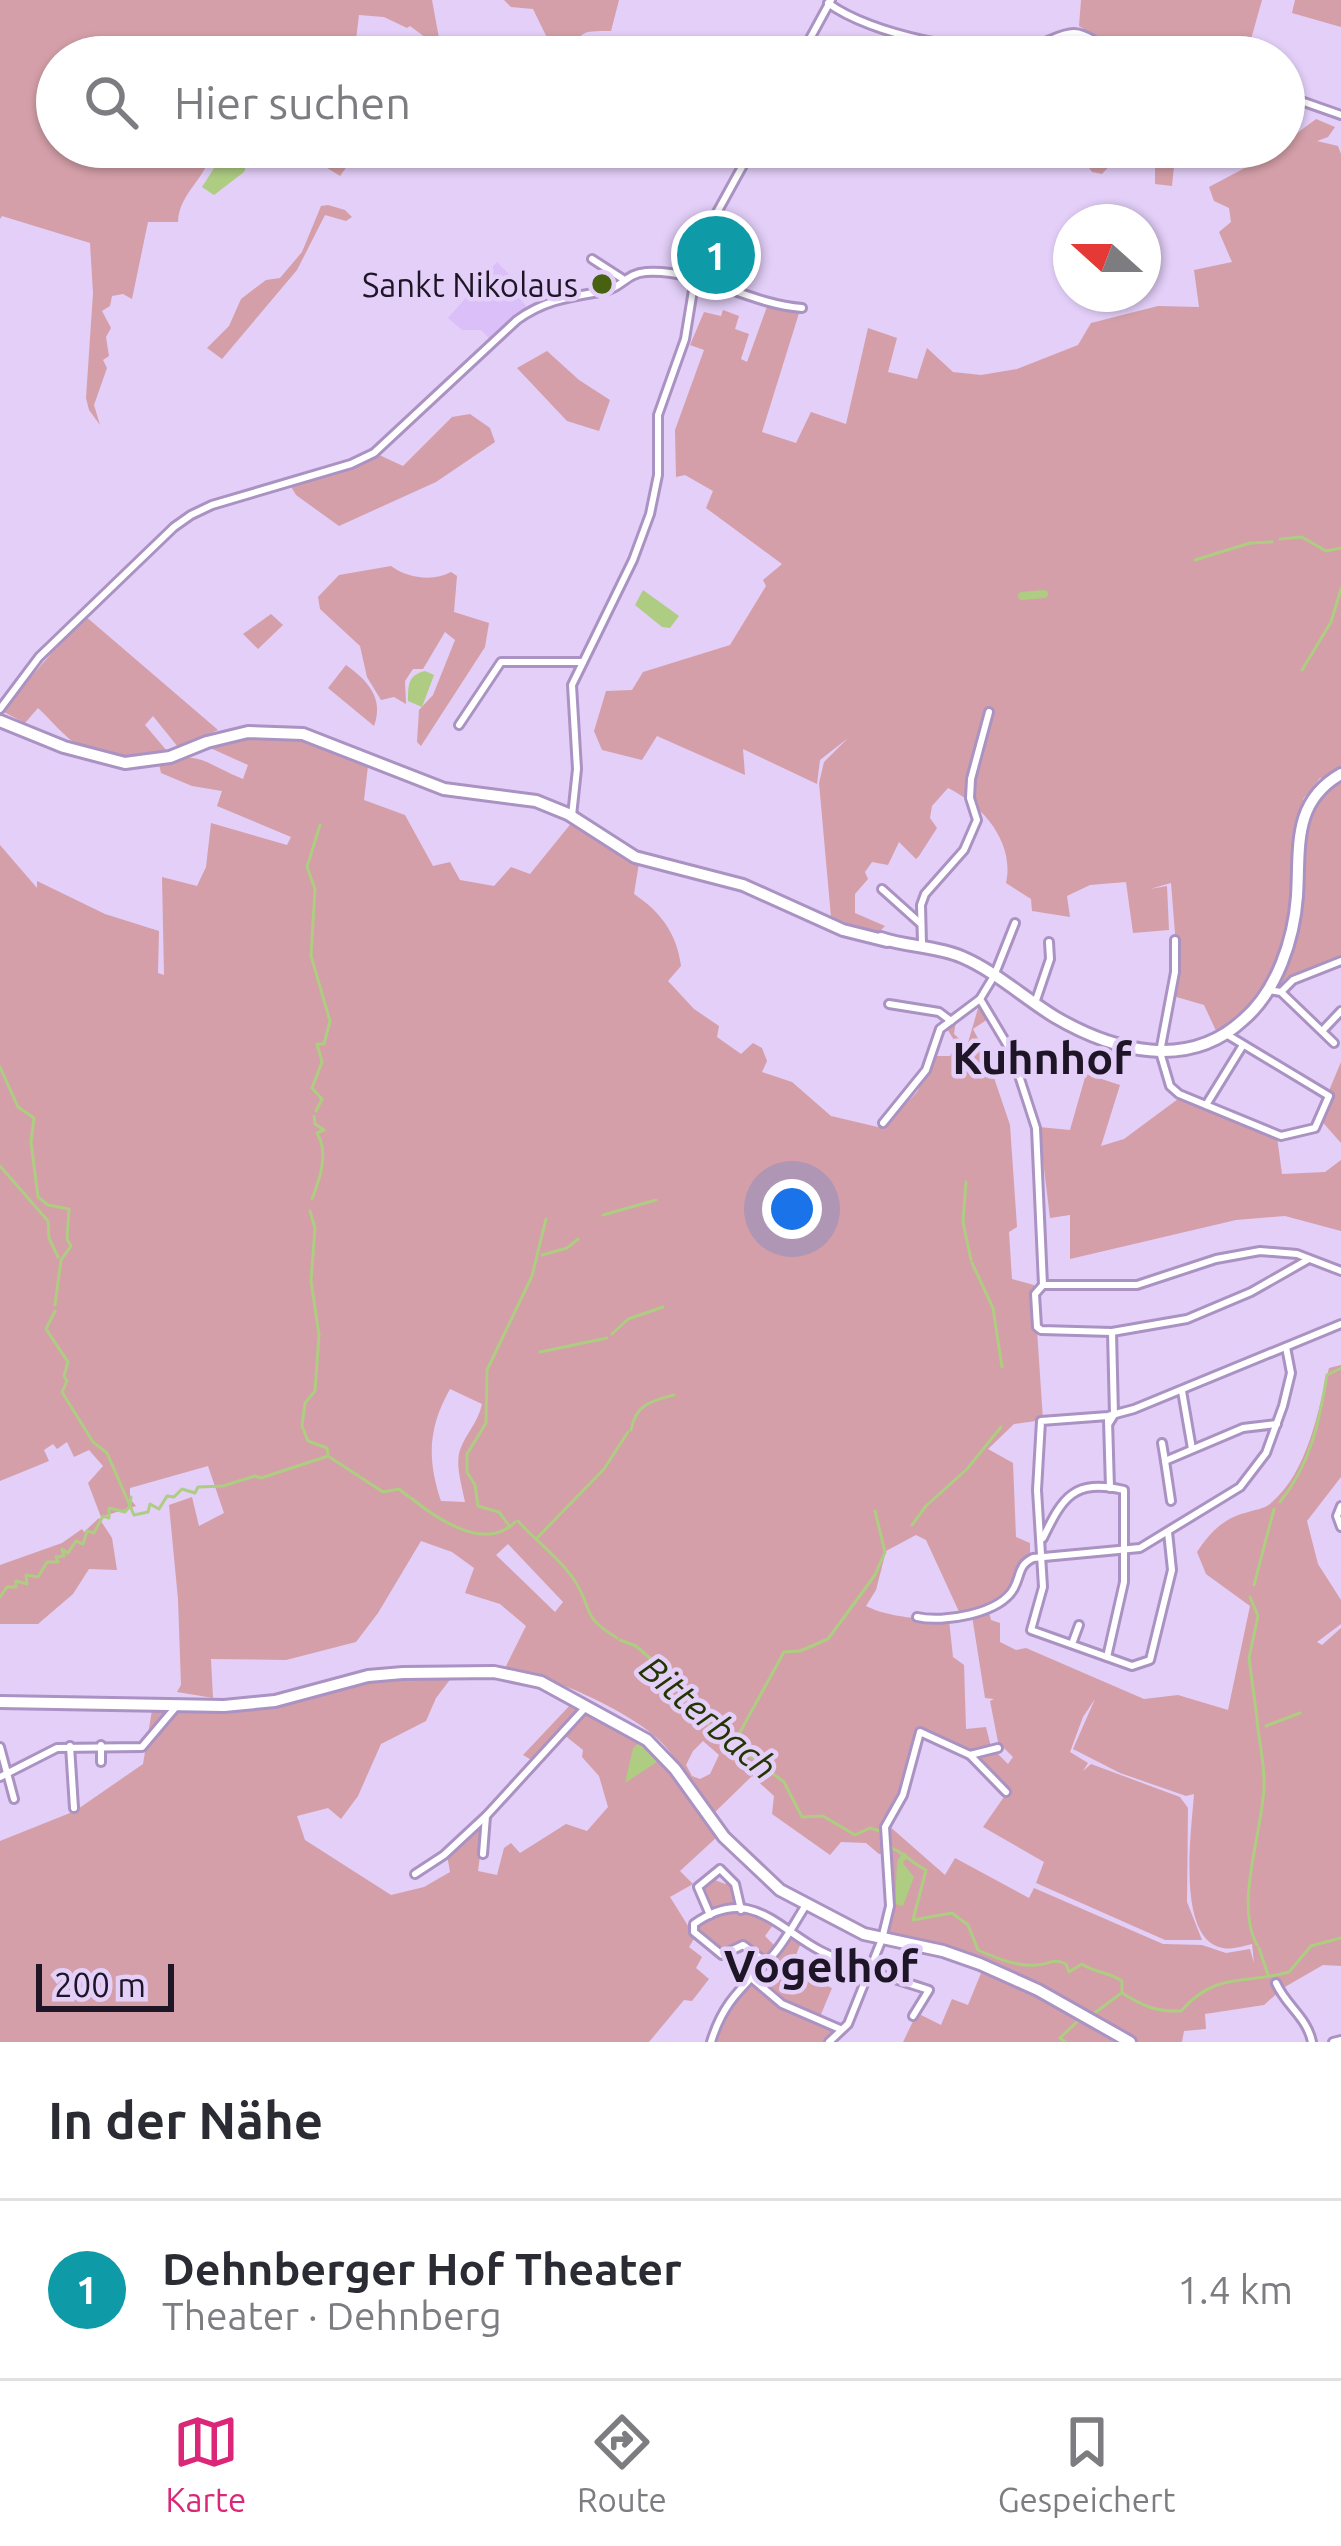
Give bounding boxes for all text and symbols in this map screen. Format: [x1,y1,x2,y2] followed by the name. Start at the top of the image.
[36,36,1305,168] search box
[78,69,144,135] icon: search
[174,77,411,128] text: Hier suchen
[1053,204,1161,312] north arrow
[677,210,755,300] pin: 1
[362,266,578,303] place label: Sankt Nikolaus
[589,271,615,297] marker: Sankt Nikolaus
[952,1032,1132,1083] district label: Kuhnhof
[762,1179,822,1239] your location
[633,1647,785,1787] water label: Bitterbach
[724,1940,919,1991] district label: Vogelhof
[36,1958,174,2011] scale bar
[54,1966,146,2003] text: 200 m
[48,2091,323,2149] text: In der Nähe
[162,2243,682,2294] text: Dehnberger Hof Theater
[76,2268,98,2311] text: 1
[1177,2268,1293,2311] text: 1.4 km
[162,2294,502,2337] text: Theater · Dehnberg
[165,2409,246,2518] tab: Karte
[577,2409,667,2518] tab: Route
[998,2409,1176,2518] tab: Gespeichert

